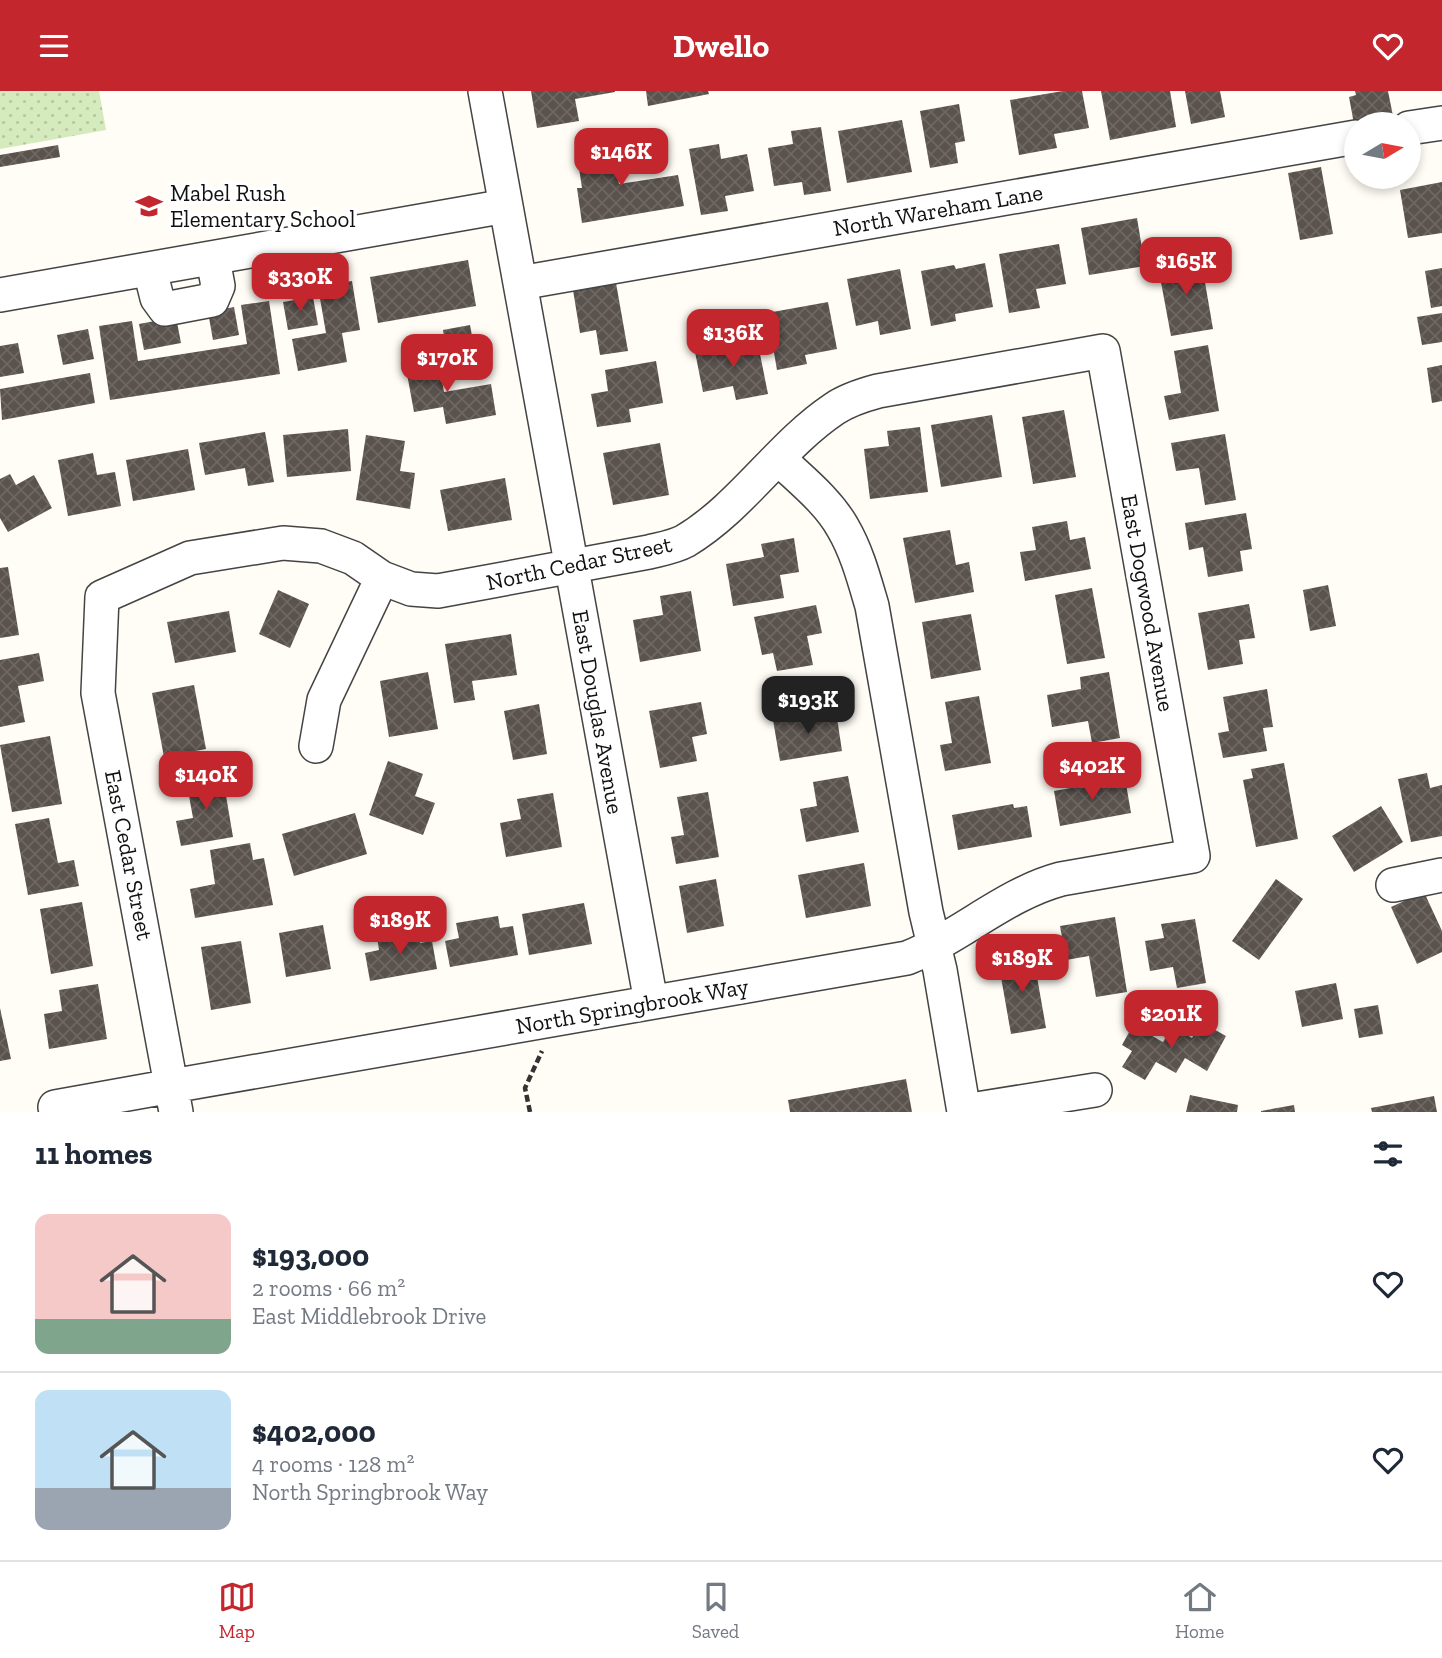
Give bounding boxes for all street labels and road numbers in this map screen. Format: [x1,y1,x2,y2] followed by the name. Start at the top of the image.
[831,178,1045,242] street label: North Wareham Lane
[1115,492,1181,714] street label: East Dogwood Avenue
[484,530,675,596] street label: North Cedar Street
[566,608,630,816] street label: East Douglas Avenue
[99,767,159,943] street label: East Cedar Street
[513,972,751,1040] street label: North Springbrook Way

